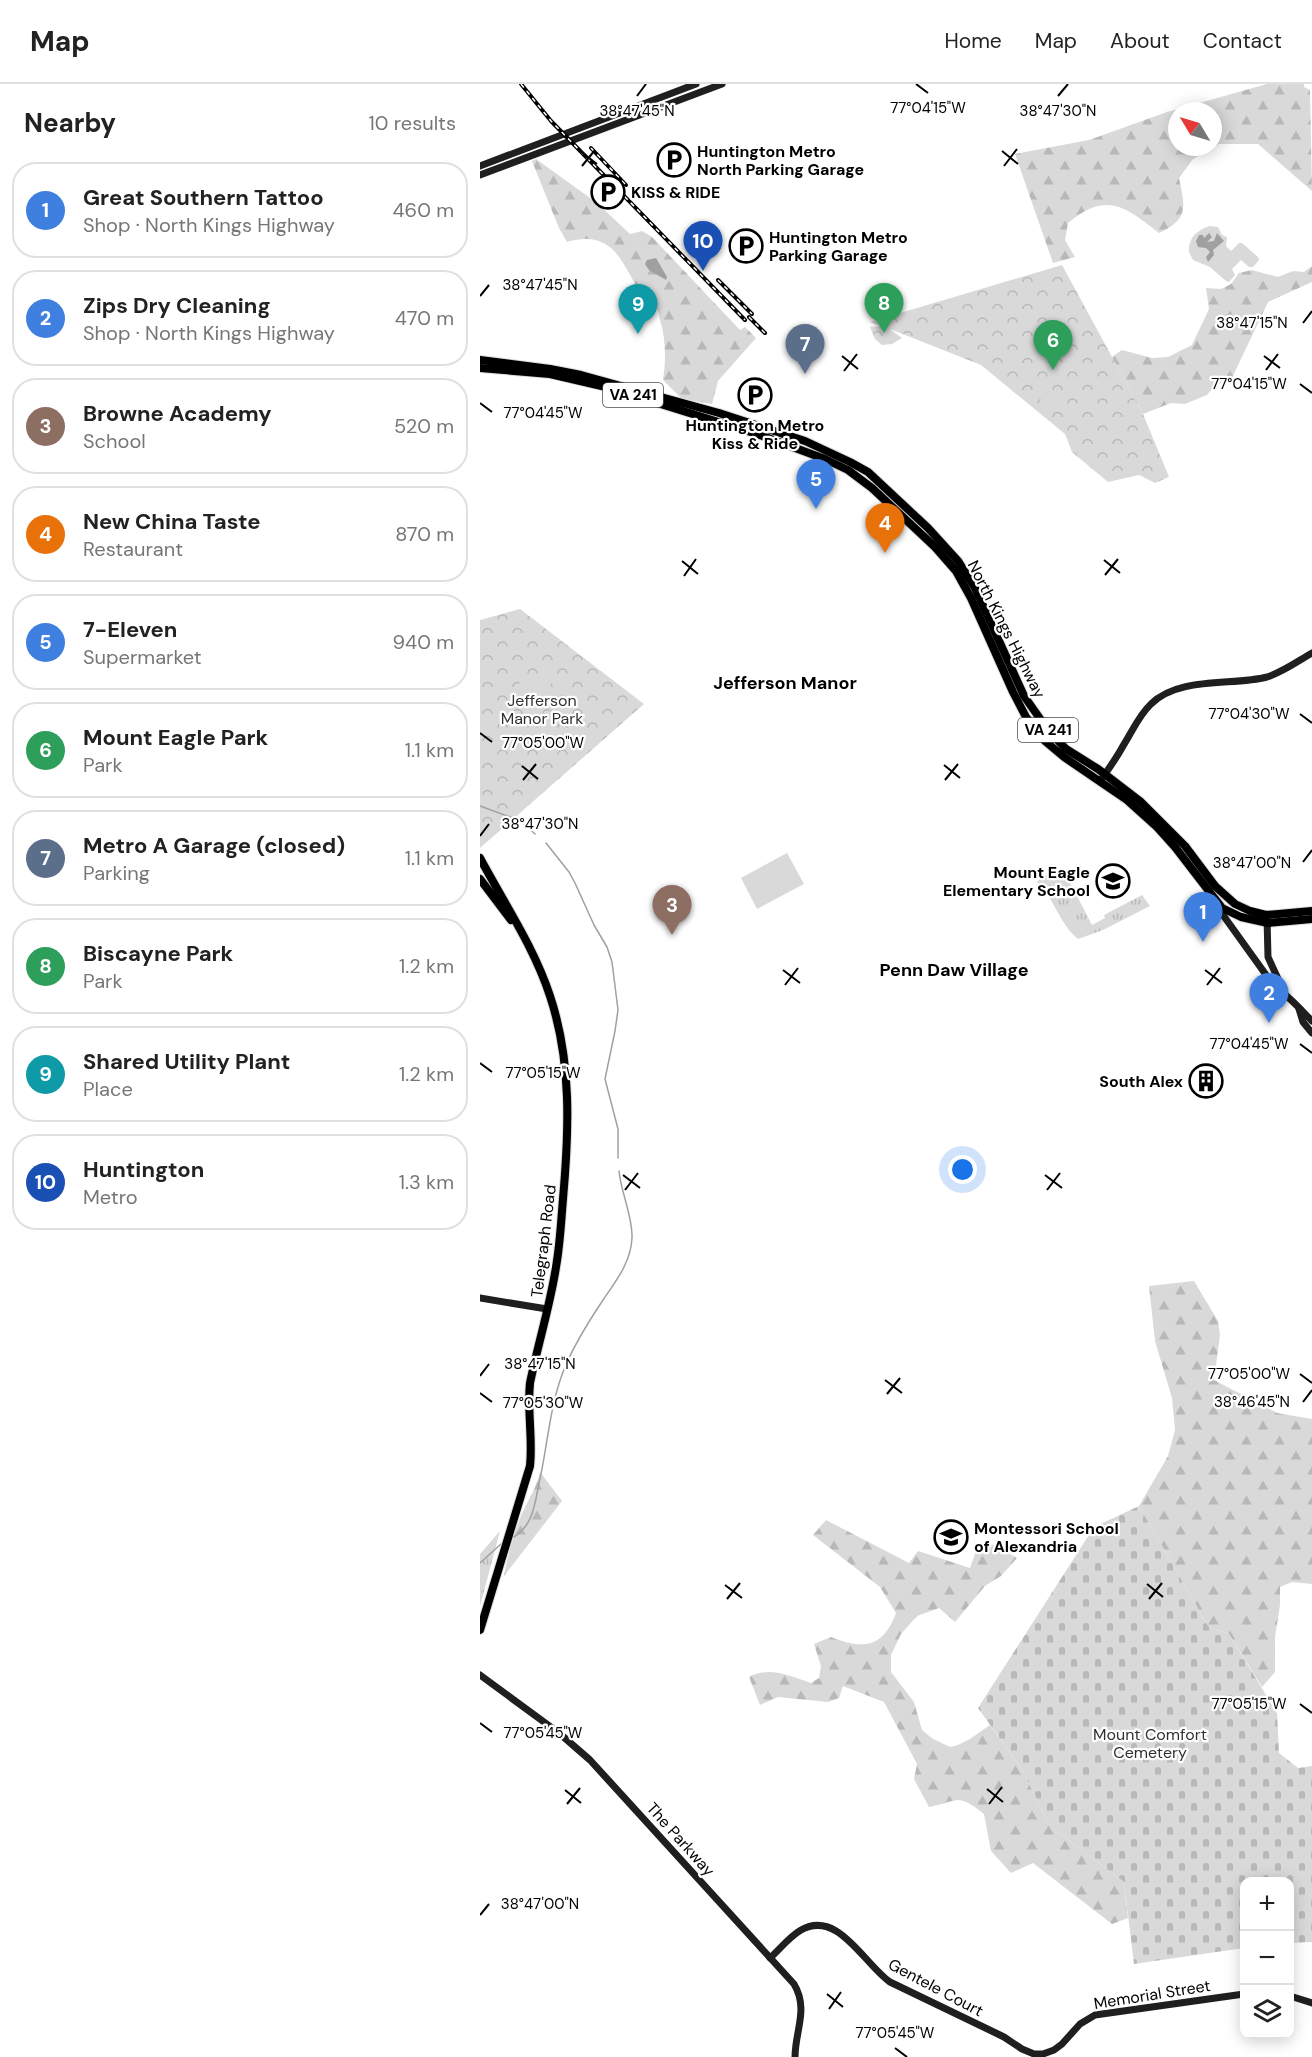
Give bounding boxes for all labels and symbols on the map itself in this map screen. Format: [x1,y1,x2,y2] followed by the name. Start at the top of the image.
[890,98,966,118] text: 77°04'15"W
[599,101,675,121] text: 38°47'45"N
[1020,101,1096,121] text: 38°47'30"N
[1168,102,1222,156] north arrow
[697,141,864,180] place label: Huntington Metro North Parking Garage
[656,142,692,178] parking icon: Huntington Metro North Parking Garage
[590,174,626,210] parking icon: KISS & RIDE
[631,182,720,203] place label: KISS & RIDE
[684,222,722,271] pin: 10
[769,227,908,266] place label: Huntington Metro Parking Garage
[728,228,764,264] parking icon: Huntington Metro Parking Garage
[502,275,578,295] text: 38°47'45"N
[618,284,658,334] pin: 9
[864,284,904,333] pin: 8
[1216,313,1288,333] text: 38°47'15"N
[1034,320,1072,370] pin: 6
[786,324,824,374] pin: 7
[1211,374,1287,394] text: 77°04'15"W
[737,377,773,413] parking icon: Huntington Metro Kiss & Ride
[603,383,663,407] road number: VA 241
[503,403,583,423] text: 77°04'45"W
[686,415,824,454] place label: Huntington Metro Kiss & Ride
[796,460,836,509] pin: 5
[866,504,904,553] pin: 4
[963,557,1050,702] street label: North Kings Highway
[713,671,857,695] district label: Jefferson Manor
[501,690,583,729] park label: Jefferson Manor Park
[1209,704,1290,724] text: 77°04'30"W
[1018,718,1078,742] road number: VA 241
[502,733,585,753] text: 77°05'00"W
[502,814,578,834] text: 38°47'30"N
[1213,853,1291,873] text: 38°47'00"N
[943,862,1090,901] place label: Mount Eagle Elementary School
[1095,863,1131,899] school or university icon: Mount Eagle Elementary School
[652,886,692,935] pin: 3
[1184,892,1222,942] pin: 1
[879,958,1029,982] district label: Penn Daw Village
[1250,974,1288,1023] pin: 2
[1209,1034,1289,1054] text: 77°04'45"W
[505,1063,581,1083] text: 77°05'15"W
[1188,1063,1224,1099] building icon: South Alex
[1099,1071,1183,1092] place label: South Alex
[948,1155,977,1184] your location
[526,1183,561,1299] street label: Telegraph Road
[504,1354,576,1374] text: 38°47'15"N
[1208,1364,1291,1384] text: 77°05'00"W
[1214,1392,1290,1412] text: 38°46'45"N
[503,1393,584,1413] text: 77°05'30"W
[974,1518,1119,1557] place label: Montessori School of Alexandria
[933,1519,969,1555] school or university icon: Montessori School of Alexandria
[1211,1694,1287,1714] text: 77°05'15"W
[504,1723,583,1743] text: 77°05'45"W
[1093,1724,1207,1763] park label: Mount Comfort Cemetery
[642,1798,719,1881] street label: The Parkway
[501,1894,579,1914] text: 38°47'00"N
[885,1954,987,2021] street label: Gentele Court
[1092,1975,1212,2014] street label: Memorial Street
[856,2023,935,2043] text: 77°05'45"W

